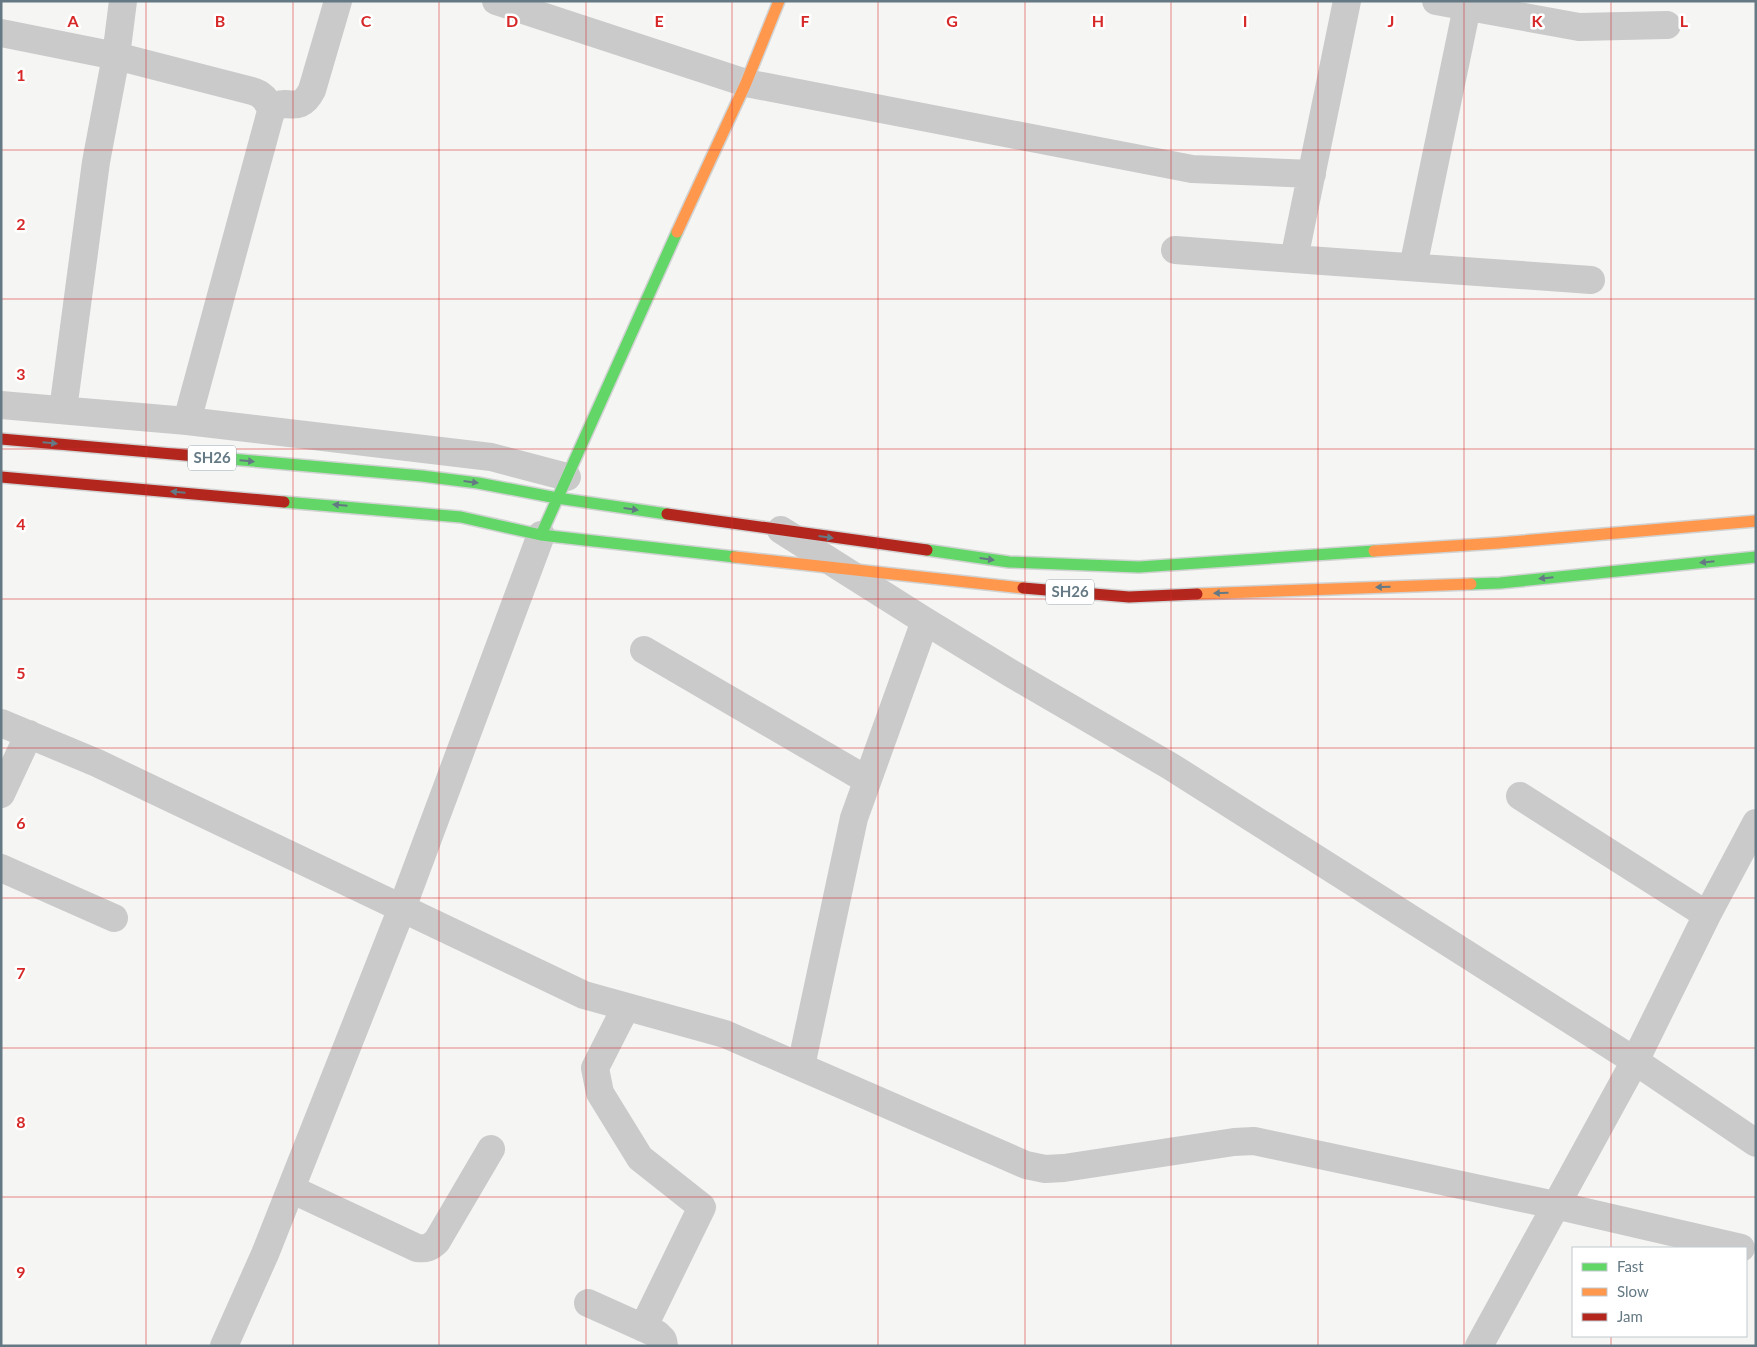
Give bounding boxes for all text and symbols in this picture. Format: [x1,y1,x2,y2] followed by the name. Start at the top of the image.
[66,11,79,30] text: A
[215,11,225,30] text: B
[361,11,372,30] text: C
[506,11,518,30] text: D
[654,11,664,30] text: E
[800,11,810,30] text: F
[946,11,958,30] text: G
[1092,11,1104,30] text: H
[1243,11,1247,30] text: I
[1388,11,1394,30] text: J
[1532,11,1544,30] text: K
[1680,11,1689,30] text: L
[16,65,26,84] text: 1
[16,214,26,233] text: 2
[16,364,26,383] text: 3
[42,440,58,448] one-way arrow
[188,446,236,470] road number: SH26
[239,457,255,465] one-way arrow
[463,478,479,486] one-way arrow
[170,487,186,495] one-way arrow
[332,501,348,509] one-way arrow
[623,505,639,513] one-way arrow
[16,514,26,533] text: 4
[819,533,835,541] one-way arrow
[980,556,996,564] one-way arrow
[1699,558,1715,566] one-way arrow
[1537,574,1553,582] one-way arrow
[1046,580,1094,604] road number: SH26
[1375,583,1391,591] one-way arrow
[1213,590,1229,598] one-way arrow
[16,663,26,682] text: 5
[16,813,26,832] text: 6
[16,963,26,982] text: 7
[16,1112,26,1131] text: 8
[1572,1247,1747,1337] legend
[1617,1257,1644,1275] text: Fast
[16,1262,26,1281] text: 9
[1617,1282,1649,1300] text: Slow
[1617,1307,1643,1325] text: Jam

